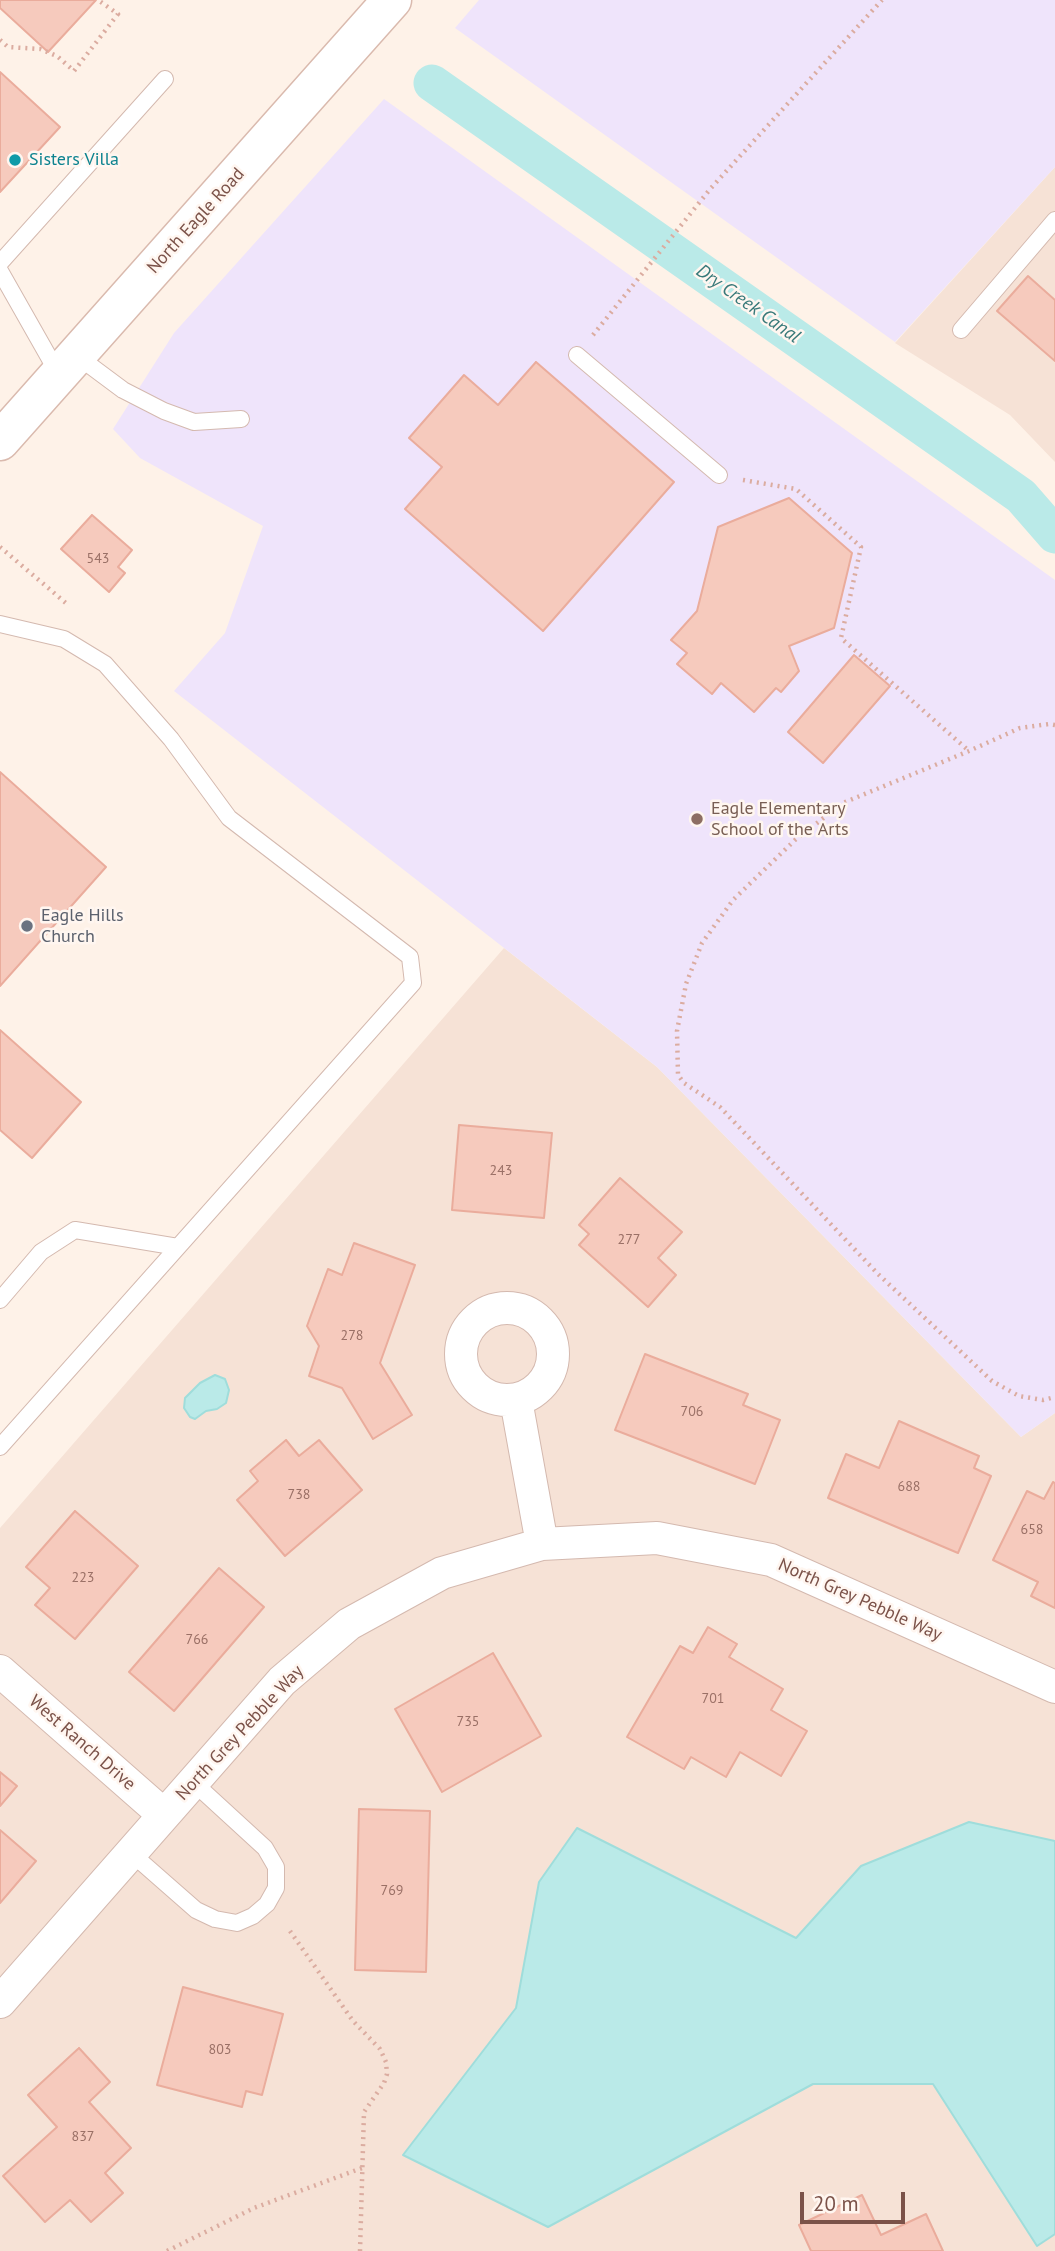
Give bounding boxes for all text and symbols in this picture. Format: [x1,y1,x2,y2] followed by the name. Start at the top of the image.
[29,149,119,171] place label: Sisters Villa
[7,152,23,168] marker: Sisters Villa
[143,164,249,278] street label: North Eagle Road
[692,260,804,348] water label: Dry Creek Canal
[87,551,109,567] house number: 543
[711,798,849,840] place label: Eagle Elementary School of the Arts
[689,811,705,827] marker: Eagle Elementary School of the Arts
[41,905,123,948] place label: Eagle Hills Church
[19,918,35,934] marker: Eagle Hills Church
[490,1163,512,1179] house number: 243
[618,1232,640,1248] house number: 277
[341,1328,363,1344] house number: 278
[681,1404,703,1420] house number: 706
[898,1479,920,1495] house number: 688
[288,1487,310,1503] house number: 738
[1021,1522,1043,1538] house number: 658
[775,1554,945,1646] street label: North Grey Pebble Way
[72,1570,94,1586] house number: 223
[186,1632,208,1648] house number: 766
[172,1661,308,1805] street label: North Grey Pebble Way
[24,1691,140,1795] street label: West Ranch Drive
[702,1691,724,1707] house number: 701
[457,1714,479,1730] house number: 735
[381,1883,403,1899] house number: 769
[209,2042,231,2058] house number: 803
[72,2129,94,2145] house number: 837
[803,2178,908,2222] scale bar
[813,2190,859,2217] text: 20 m

